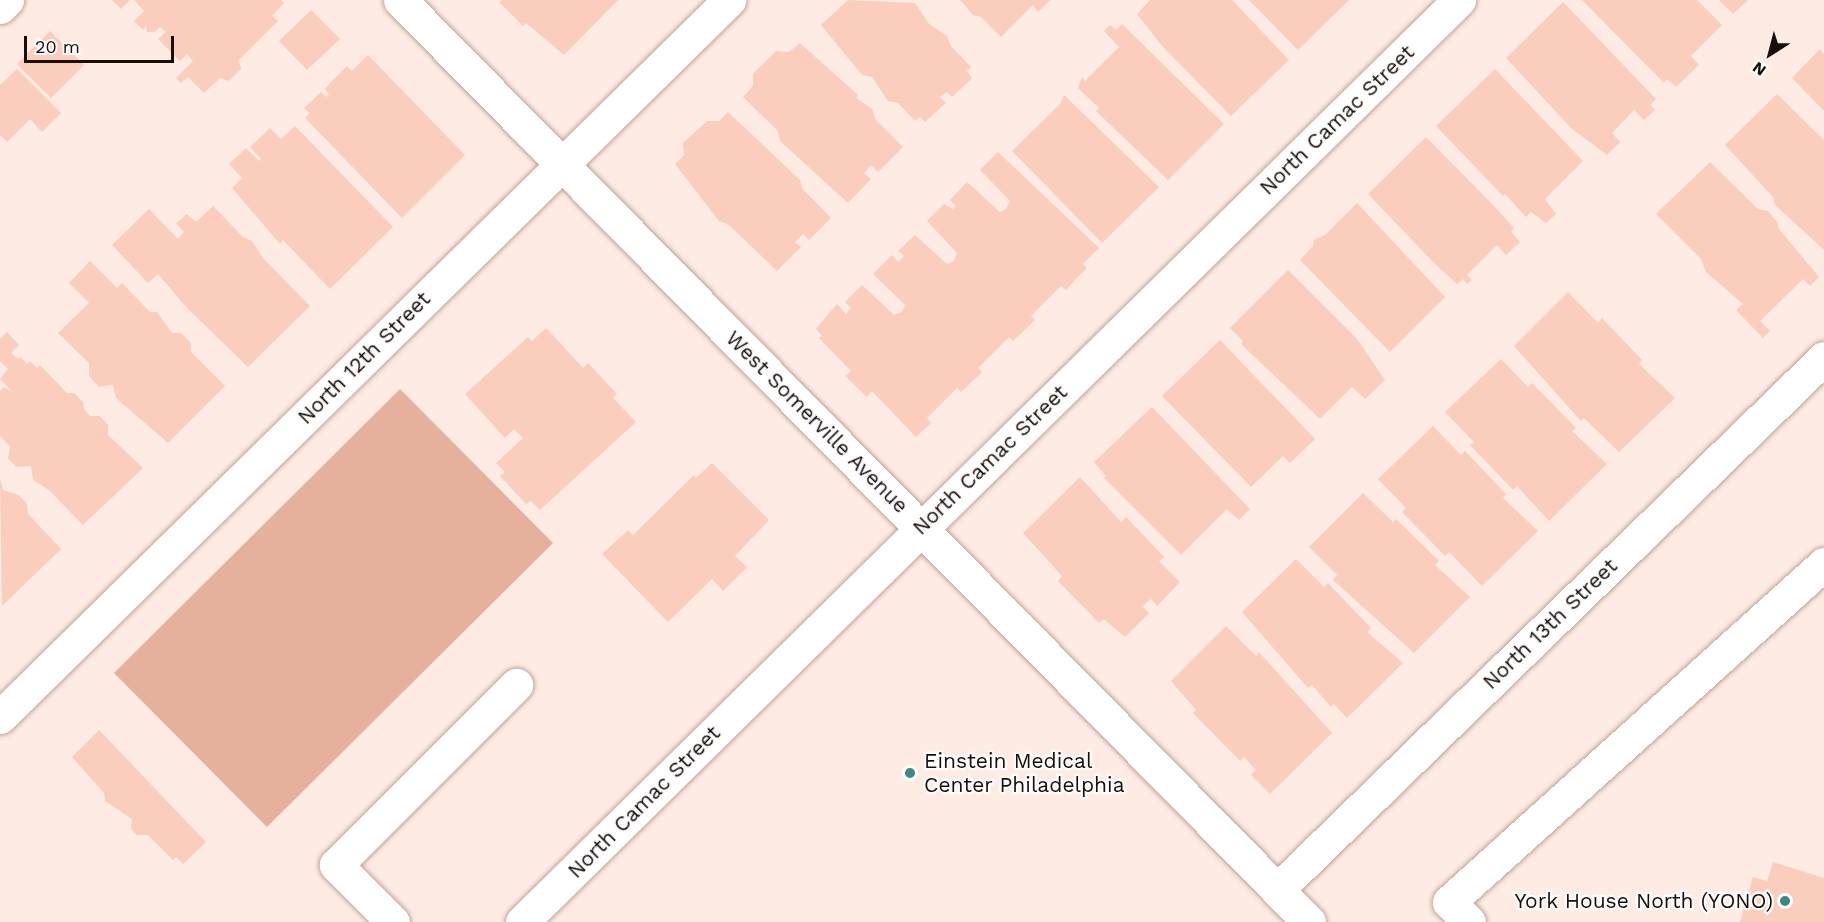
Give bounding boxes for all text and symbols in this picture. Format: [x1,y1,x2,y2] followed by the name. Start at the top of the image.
[27,24,177,62] scale bar
[1740,24,1800,84] north arrow
[35,36,80,57] text: 20 m
[1254,40,1420,200] street label: North Camac Street
[1749,58,1770,80] text: N
[292,286,436,430] street label: North 12th Street
[720,325,914,519] street label: West Somerville Avenue
[907,380,1073,540] street label: North Camac Street
[1477,553,1623,695] street label: North 13th Street
[563,721,725,883] street label: North Camac Street
[924,748,1125,798] place label: Einstein Medical Center Philadelphia
[901,764,919,782] marker: Einstein Medical Center Philadelphia
[1514,888,1773,914] place label: York House North (YONO)
[1778,894,1792,908] marker: York House North (YONO)

